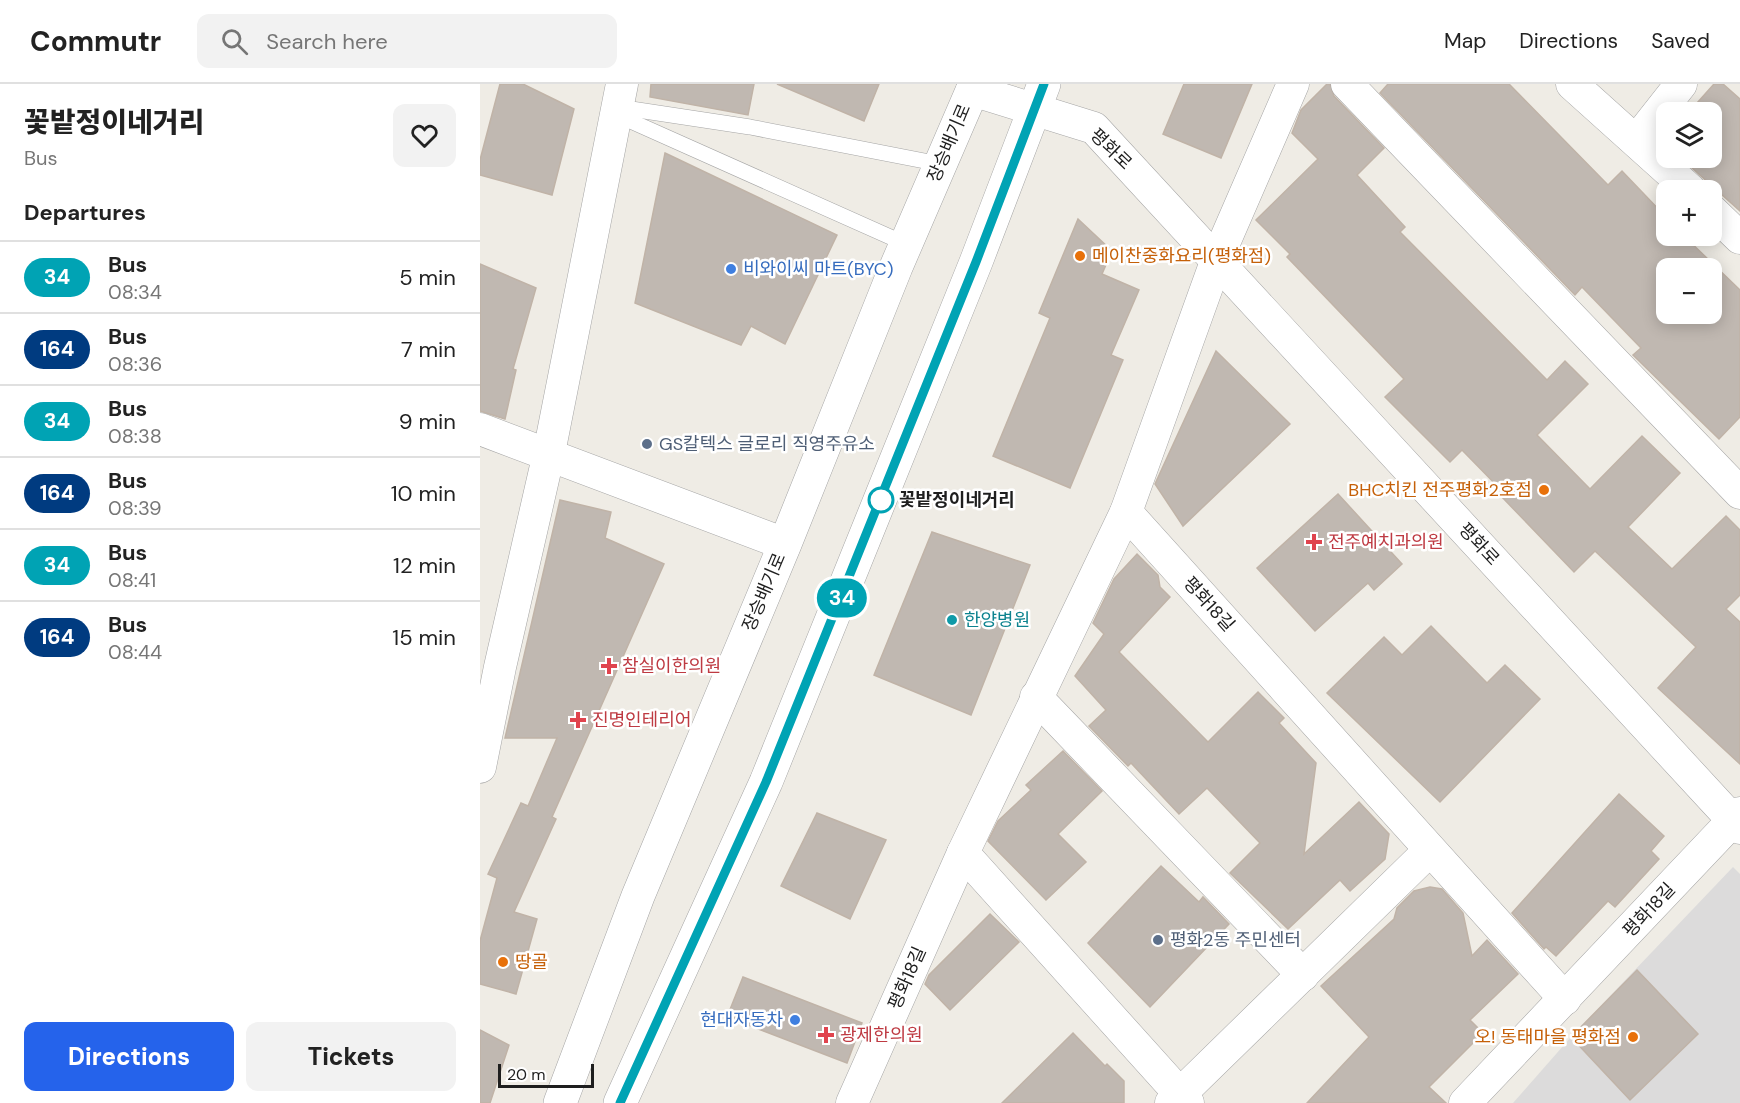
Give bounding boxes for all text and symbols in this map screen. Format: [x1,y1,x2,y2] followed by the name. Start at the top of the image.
[197,14,617,68] search box
[30,23,161,60] text: Commutr
[218,25,251,58] icon: search
[266,27,388,56] text: Search here
[1444,27,1486,55] text: Map
[1519,27,1618,55] text: Directions
[1651,27,1710,55] text: Saved
[922,100,976,186] street label: 장승배기로
[1656,102,1722,324] map controls
[1656,102,1722,168] button: layers
[24,104,204,141] text: 꽃밭정이네거리
[393,104,456,167] button: heart
[1085,123,1137,175] street label: 평화로
[24,145,58,171] text: Bus
[1656,180,1722,246] button: +
[24,198,146,227] text: Departures
[1092,244,1271,268] place label: 메이찬중화요리(평화점)
[1073,249,1087,263] marker: 메이찬중화요리(평화점)
[108,250,147,279] text: Bus
[743,257,893,281] place label: 비와이씨 마트(BYC)
[1656,258,1722,324] button: −
[724,262,738,276] marker: 비와이씨 마트(BYC)
[44,263,70,291] text: 34
[399,263,456,292] text: 5 min
[108,279,162,305] text: 08:34
[108,322,147,351] text: Bus
[40,335,74,363] text: 164
[401,335,456,364] text: 7 min
[108,351,162,377] text: 08:36
[108,394,147,423] text: Bus
[44,407,70,435] text: 34
[399,407,456,436] text: 9 min
[108,423,162,449] text: 08:38
[659,432,875,456] place label: GS칼텍스 글로리 직영주유소
[640,437,654,451] marker: GS칼텍스 글로리 직영주유소
[108,466,147,495] text: Bus
[1348,478,1532,502] place label: BHC치킨 전주평화2호점
[40,479,74,507] text: 164
[391,479,456,508] text: 10 min
[1537,483,1551,497] marker: BHC치킨 전주평화2호점
[868,487,894,513] marker: 꽃밭정이네거리
[899,488,1015,512] place label: 꽃밭정이네거리
[108,495,162,521] text: 08:39
[1453,518,1505,570] street label: 평화로
[1328,530,1444,554] place label: 전주예치과의원
[1305,533,1323,551] marker: 전주예치과의원
[108,538,147,567] text: Bus
[737,549,791,635] street label: 장승배기로
[44,551,70,579] text: 34
[393,551,456,580] text: 12 min
[108,567,156,593] text: 08:41
[1178,571,1240,637] street label: 평화18길
[815,578,869,618] line badge: 34
[829,584,855,612] text: 34
[964,608,1030,632] place label: 한양병원
[108,610,147,639] text: Bus
[945,613,959,627] marker: 한양병원
[40,623,74,651] text: 164
[392,623,456,652] text: 15 min
[108,639,162,665] text: 08:44
[622,654,721,678] place label: 참실이한의원
[600,657,618,675] marker: 참실이한의원
[592,708,691,732] place label: 진명인테리어
[569,711,587,729] marker: 진명인테리어
[1618,878,1680,942] street label: 평화18길
[1170,928,1301,952] place label: 평화2동 주민센터
[1151,933,1165,947] marker: 평화2동 주민센터
[883,943,931,1013] street label: 평화18길
[515,950,548,974] place label: 땅골
[496,955,510,969] marker: 땅골
[700,1008,783,1032] place label: 현대자동차
[788,1013,802,1027] marker: 현대자동차
[24,1022,234,1091] button: Directions
[246,1022,456,1091] button: Tickets
[840,1023,923,1047] place label: 광제한의원
[1474,1025,1621,1049] place label: 오! 동태마을 평화점
[817,1026,835,1044] marker: 광제한의원
[1626,1030,1640,1044] marker: 오! 동태마을 평화점
[498,1061,594,1088] scale bar
[507,1064,546,1085] text: 20 m

